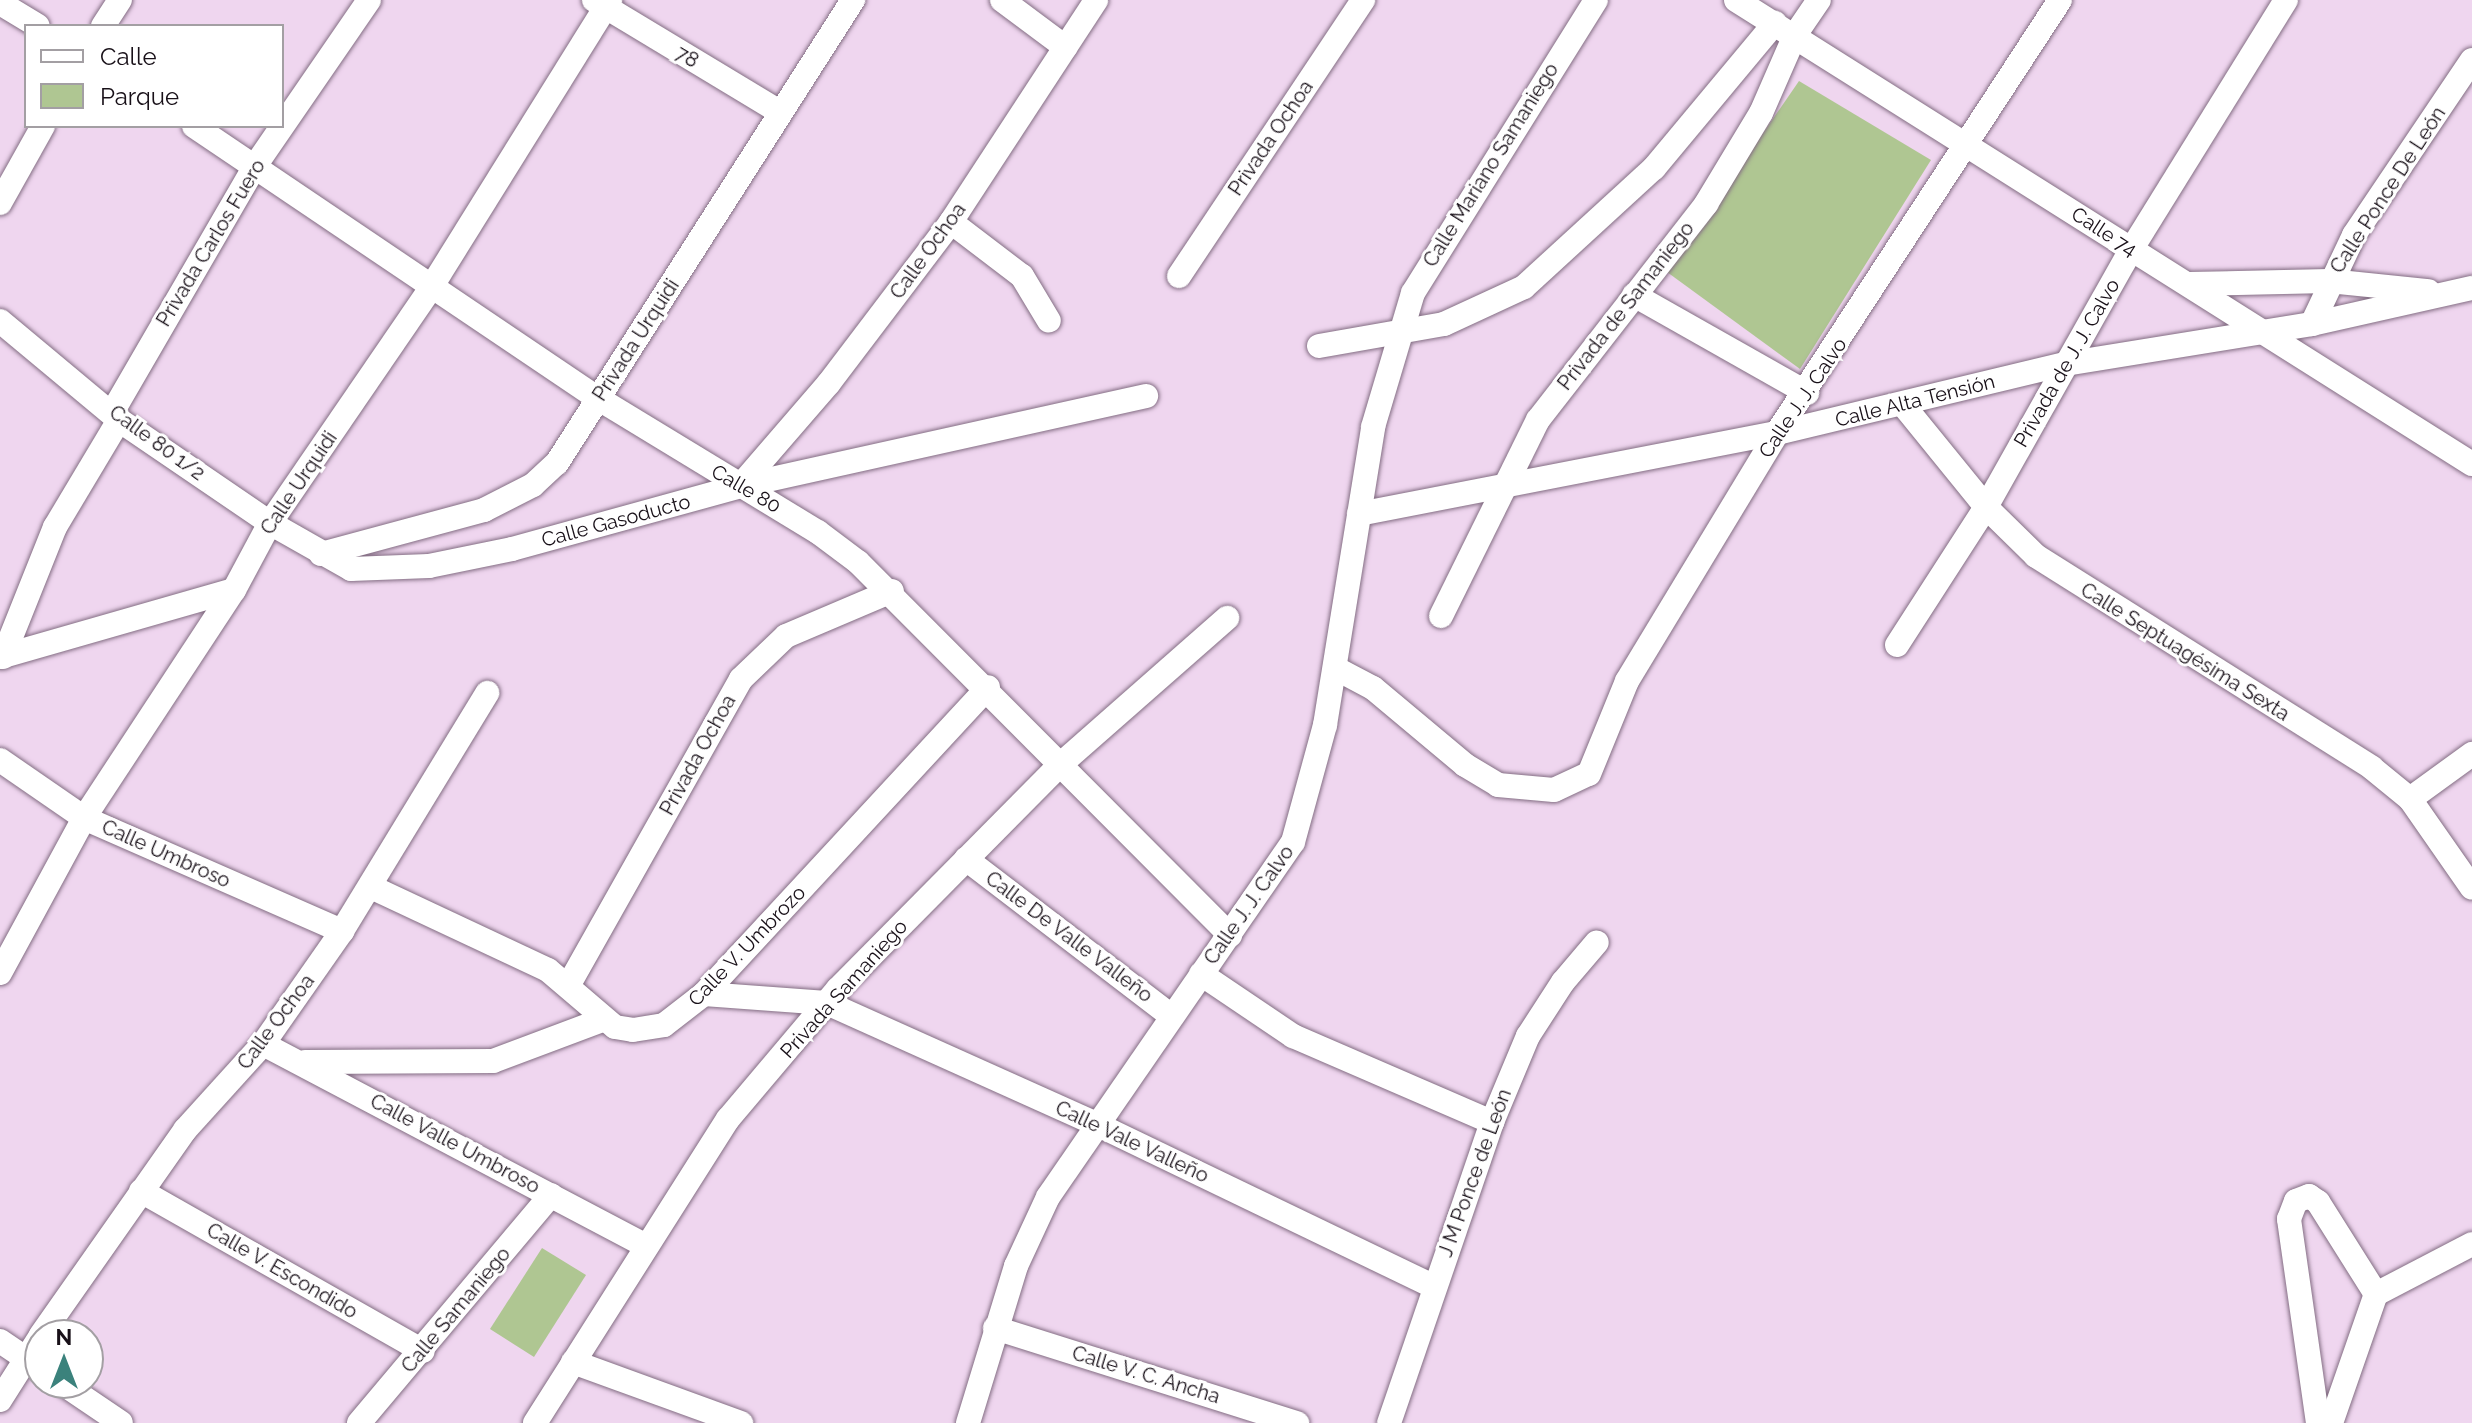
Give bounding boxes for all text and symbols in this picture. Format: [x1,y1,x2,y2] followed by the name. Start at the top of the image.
[24,24,284,128] legend
[671,41,703,73] street label: 78
[100,42,157,71] text: Calle
[1418,59,1564,271] street label: Calle Mariano Samaniego
[1224,76,1318,200] street label: Privada Ochoa
[100,82,179,111] text: Parque
[2325,102,2451,278] street label: Calle Ponce De León
[152,155,270,331] street label: Privada Carlos Fuero
[885,198,971,304] street label: Calle Ochoa
[2067,202,2141,262] street label: Calle 74
[1553,217,1699,395] street label: Privada de Samaniego
[588,274,684,406] street label: Privada Urquidi
[2009,274,2125,452] street label: Privada de J. J. Calvo
[1754,333,1852,463] street label: Calle J. J. Calvo
[1832,369,1998,433] street label: Calle Alta Tensión
[105,400,209,486] street label: Calle 80 1/2
[256,427,342,539] street label: Calle Urquidi
[707,459,785,519] street label: Calle 80
[539,490,693,552] street label: Calle Gasoducto
[2076,578,2294,726] street label: Calle Septuagésima Sexta
[655,691,741,819] street label: Privada Ochoa
[98,815,234,893] street label: Calle Umbroso
[1199,840,1299,970] street label: Calle J. J. Calvo
[980,866,1158,1008] street label: Calle De Valle Valleño
[683,880,811,1012] street label: Calle V. Umbrozo
[776,915,912,1063] street label: Privada Samaniego
[232,970,320,1074] street label: Calle Ochoa
[1433,1086,1517,1260] street label: J M Ponce de León
[366,1089,544,1199] street label: Calle Valle Umbroso
[1051,1096,1213,1188] street label: Calle Vale Valleño
[202,1218,362,1324] street label: Calle V. Escondido
[396,1242,516,1378] street label: Calle Samaniego
[24,1319,104,1399] north arrow
[56,1324,72,1350] text: N
[1069,1341,1223,1409] street label: Calle V. C. Ancha

